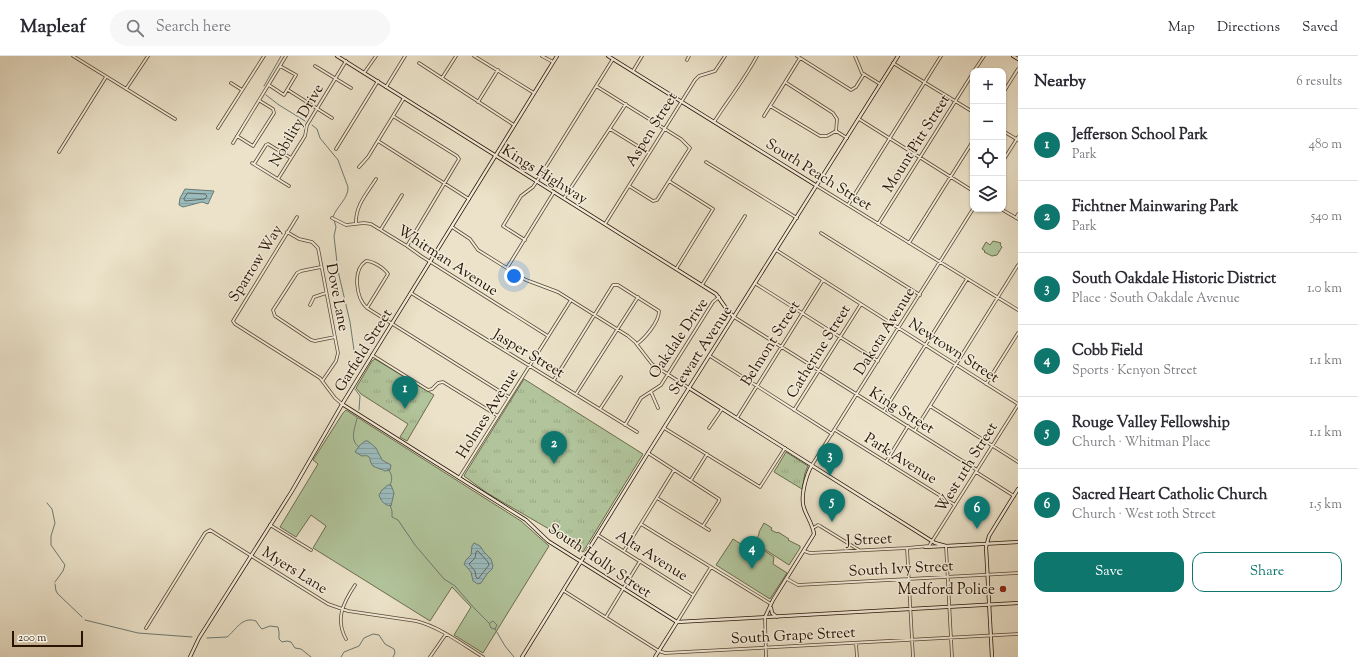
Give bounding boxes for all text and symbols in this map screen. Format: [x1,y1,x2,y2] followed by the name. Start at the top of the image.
[110,10,390,46] search box
[20,14,86,41] text: Mapleaf
[124,17,146,39] icon: search
[156,17,231,38] text: Search here
[1168,18,1195,38] text: Map
[1217,18,1280,38] text: Directions
[1302,18,1338,38] text: Saved
[970,68,1006,212] map controls
[970,68,1006,104] button: +
[1034,70,1086,94] text: Nearby
[1296,73,1342,91] text: 6 results
[265,80,330,171] street label: Nobility Drive
[621,89,683,171] street label: Aspen Street
[879,91,956,197] street label: Mount Pitt Street
[970,104,1006,140] button: −
[1072,125,1208,146] text: Jefferson School Park
[761,134,875,216] street label: South Peach Street
[1045,136,1049,154] text: 1
[1309,136,1342,154] text: 480 m
[497,140,592,210] street label: Kings Highway
[970,140,1006,176] button: locate
[1072,146,1097,164] text: Park
[970,176,1006,212] button: layers
[1072,197,1238,218] text: Fichtner Mainwaring Park
[1044,208,1050,226] text: 2
[1311,208,1342,226] text: 540 m
[1072,218,1097,236] text: Park
[224,221,289,306] street label: Sparrow Way
[393,221,502,302] street label: Whitman Avenue
[320,261,353,333] street label: Dove Lane
[504,266,524,286] your location
[1072,269,1276,290] text: South Oakdale Historic District
[1044,280,1050,298] text: 3
[1307,280,1342,298] text: 1.0 km
[850,284,921,380] street label: Dakota Avenue
[1072,290,1240,308] text: Place · South Oakdale Avenue
[644,294,714,383] street label: Oakdale Drive
[737,297,806,390] street label: Belmont Street
[782,301,857,403] street label: Catherine Street
[664,302,738,400] street label: Stewart Avenue
[330,305,398,396] street label: Garfield Street
[904,314,1003,389] street label: Newtown Street
[488,324,568,384] street label: Jasper Street
[1072,341,1143,362] text: Cobb Field
[1044,352,1050,370] text: 4
[1309,352,1342,370] text: 1.1 km
[1072,362,1197,380] text: Sports · Kenyon Street
[452,365,524,463] street label: Holmes Avenue
[392,376,418,409] pin: 1
[865,383,938,440] street label: King Street
[1072,413,1230,434] text: Rouge Valley Fellowship
[931,419,1003,517] street label: West 11th Street
[1045,424,1049,442] text: 5
[1309,424,1342,442] text: 1.1 km
[860,429,941,490] street label: Park Avenue
[541,431,567,464] pin: 2
[1072,434,1211,452] text: Church · Whitman Place
[817,443,843,476] pin: 3
[1072,485,1268,506] text: Sacred Heart Catholic Church
[819,489,845,522] pin: 5
[964,496,990,529] pin: 6
[1044,496,1050,514] text: 6
[1309,496,1342,514] text: 1.5 km
[1072,506,1216,524] text: Church · West 10th Street
[543,519,655,604] street label: South Holly Street
[611,526,691,587] street label: Alta Avenue
[844,529,893,552] street label: J Street
[739,536,765,569] pin: 4
[257,543,331,600] street label: Myers Lane
[1034,552,1184,592] button: Save
[1192,552,1342,592] button: Share
[848,556,954,583] street label: South Ivy Street
[898,580,995,601] place label: Medford Police
[998,584,1008,594] marker: Medford Police
[730,623,856,650] street label: South Grape Street
[12,629,83,648] scale bar
[18,630,46,646] text: 200 m

